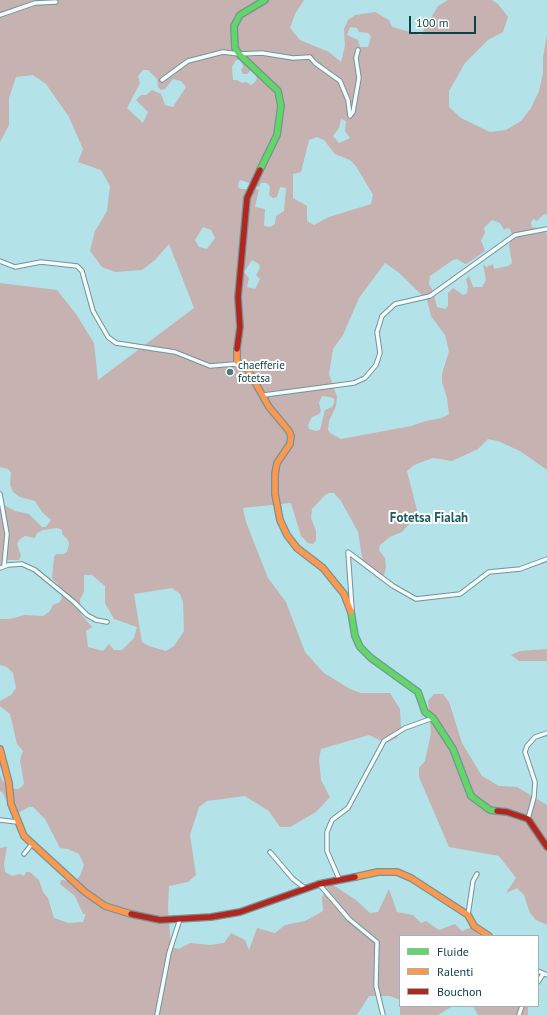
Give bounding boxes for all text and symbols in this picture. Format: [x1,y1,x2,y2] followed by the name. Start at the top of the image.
[411,8,478,34] scale bar
[416,15,449,30] text: 100 m
[238,359,285,385] place label: chaefferie fotetsa
[225,367,235,377] marker: chaefferie fotetsa
[390,510,468,526] district label: Fotetsa Fialah
[399,935,539,1007] legend
[437,944,469,959] text: Fluide
[437,964,473,979] text: Ralenti
[437,984,482,999] text: Bouchon

